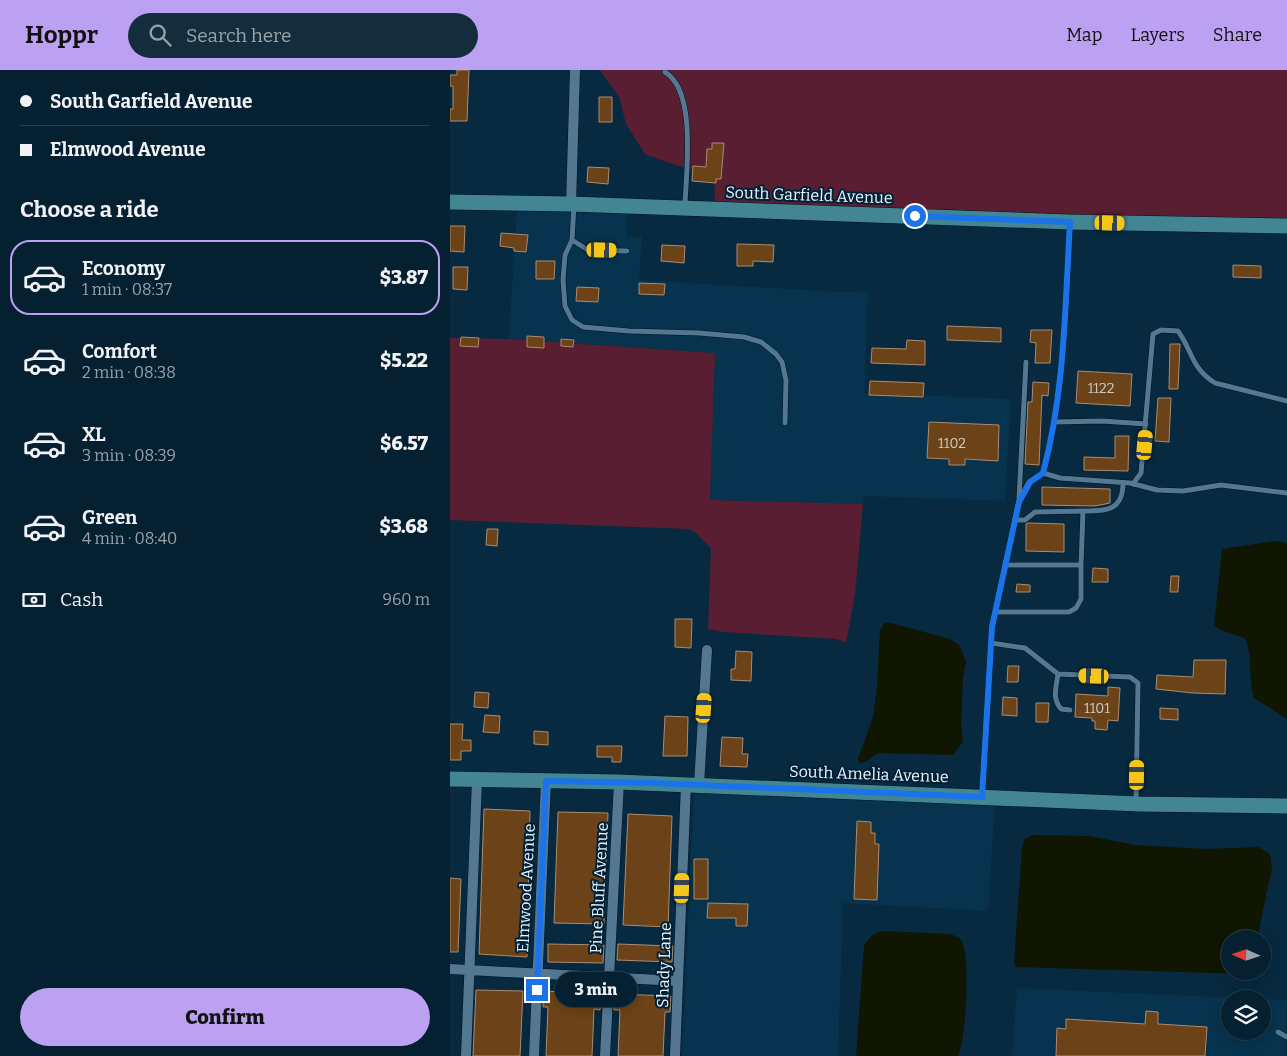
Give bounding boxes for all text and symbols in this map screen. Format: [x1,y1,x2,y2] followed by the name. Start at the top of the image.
[128,13,478,58] search box
[25,21,98,49] text: Hoppr
[146,21,174,49] icon: search
[186,24,291,47] text: Search here
[1066,24,1102,46] text: Map
[1130,24,1185,46] text: Layers
[1213,24,1262,46] text: Share
[50,90,253,113] text: South Garfield Avenue
[50,138,206,161] text: Elmwood Avenue
[725,183,893,207] street label: South Garfield Avenue
[20,196,159,223] text: Choose a ride
[904,205,926,227] route start
[1094,215,1125,231] car
[586,242,617,258] car
[22,255,67,300] icon: car
[82,257,165,280] text: Economy
[380,266,428,289] text: $3.87
[82,280,172,299] text: 1 min · 08:37
[22,338,67,383] icon: car
[82,340,157,363] text: Comfort
[380,349,428,372] text: $5.22
[82,363,176,382] text: 2 min · 08:38
[1088,380,1114,397] house number: 1122
[22,421,67,466] icon: car
[82,423,106,446] text: XL
[1136,429,1153,461] car
[380,432,428,455] text: $6.57
[938,435,966,452] house number: 1102
[82,446,176,465] text: 3 min · 08:39
[22,504,67,549] icon: car
[82,506,137,529] text: Green
[379,515,428,538] text: $3.68
[82,529,177,548] text: 4 min · 08:40
[20,586,48,614] icon: cash
[60,588,103,611] text: Cash
[383,590,430,609] text: 960 m
[1078,668,1109,684] car
[695,693,712,723] car
[1084,700,1110,717] house number: 1101
[1129,760,1144,790] car
[789,762,949,786] street label: South Amelia Avenue
[586,822,612,954] street label: Pine Bluff Avenue
[513,823,539,953] street label: Elmwood Avenue
[673,873,690,903] car
[653,922,675,1008] street label: Shady Lane
[1221,930,1271,980] north arrow
[1221,930,1271,1040] map controls
[554,972,637,1008] callout: 3 min
[526,979,548,1001] route end
[575,980,617,999] text: 3 min
[20,988,430,1046] button: Confirm
[1221,990,1271,1040] button: layers

